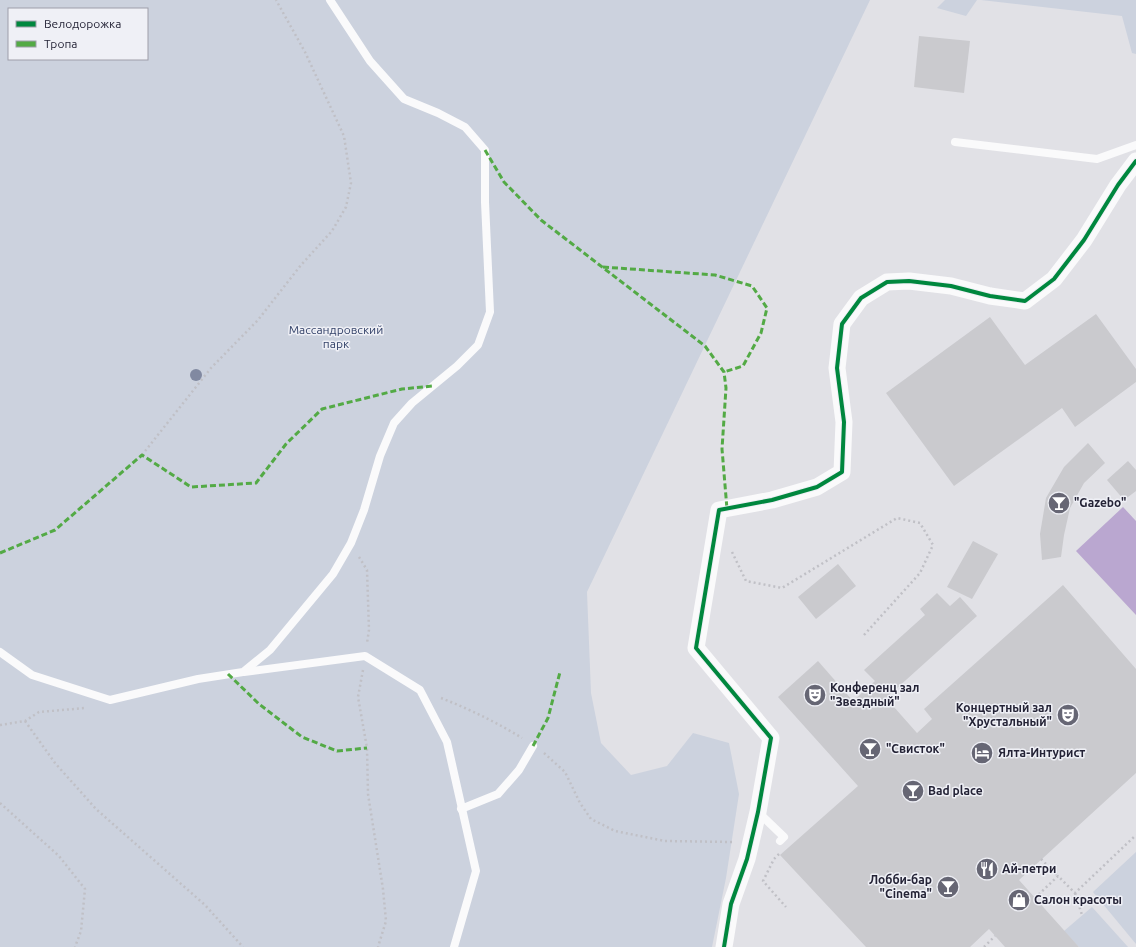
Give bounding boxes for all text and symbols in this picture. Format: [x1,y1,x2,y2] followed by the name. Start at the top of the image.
[8,8,148,60] legend
[44,17,121,30] text: Велодорожка
[44,37,77,50] text: Тропа
[289,323,383,350] park label: Массандровский парк
[1046,490,1072,516] bar icon: "Gazebo"
[1074,496,1126,509] place label: "Gazebo"
[830,681,920,708] place label: Конференц зал "Звездный"
[802,682,828,708] theatre icon: Конференц зал "Звездный"
[956,701,1052,728] place label: Концертный зал "Хрустальный"
[1055,702,1081,728] theatre icon: Концертный зал "Хрустальный"
[857,736,883,762] bar icon: "Свисток"
[969,740,995,766] hotel icon: Ялта-Интурист
[886,742,945,755] place label: "Свисток"
[998,746,1085,759] place label: Ялта-Интурист
[900,778,926,804] bar icon: Bad place
[928,784,983,797] place label: Bad place
[974,856,1000,882] restaurant icon: Ай-петри
[1002,862,1056,875] place label: Ай-петри
[869,873,932,900] place label: Лобби-бар "Cinema"
[935,874,961,900] bar icon: Лобби-бар "Cinema"
[1006,887,1032,913] shop icon: Салон красоты
[1034,893,1122,906] place label: Салон красоты

